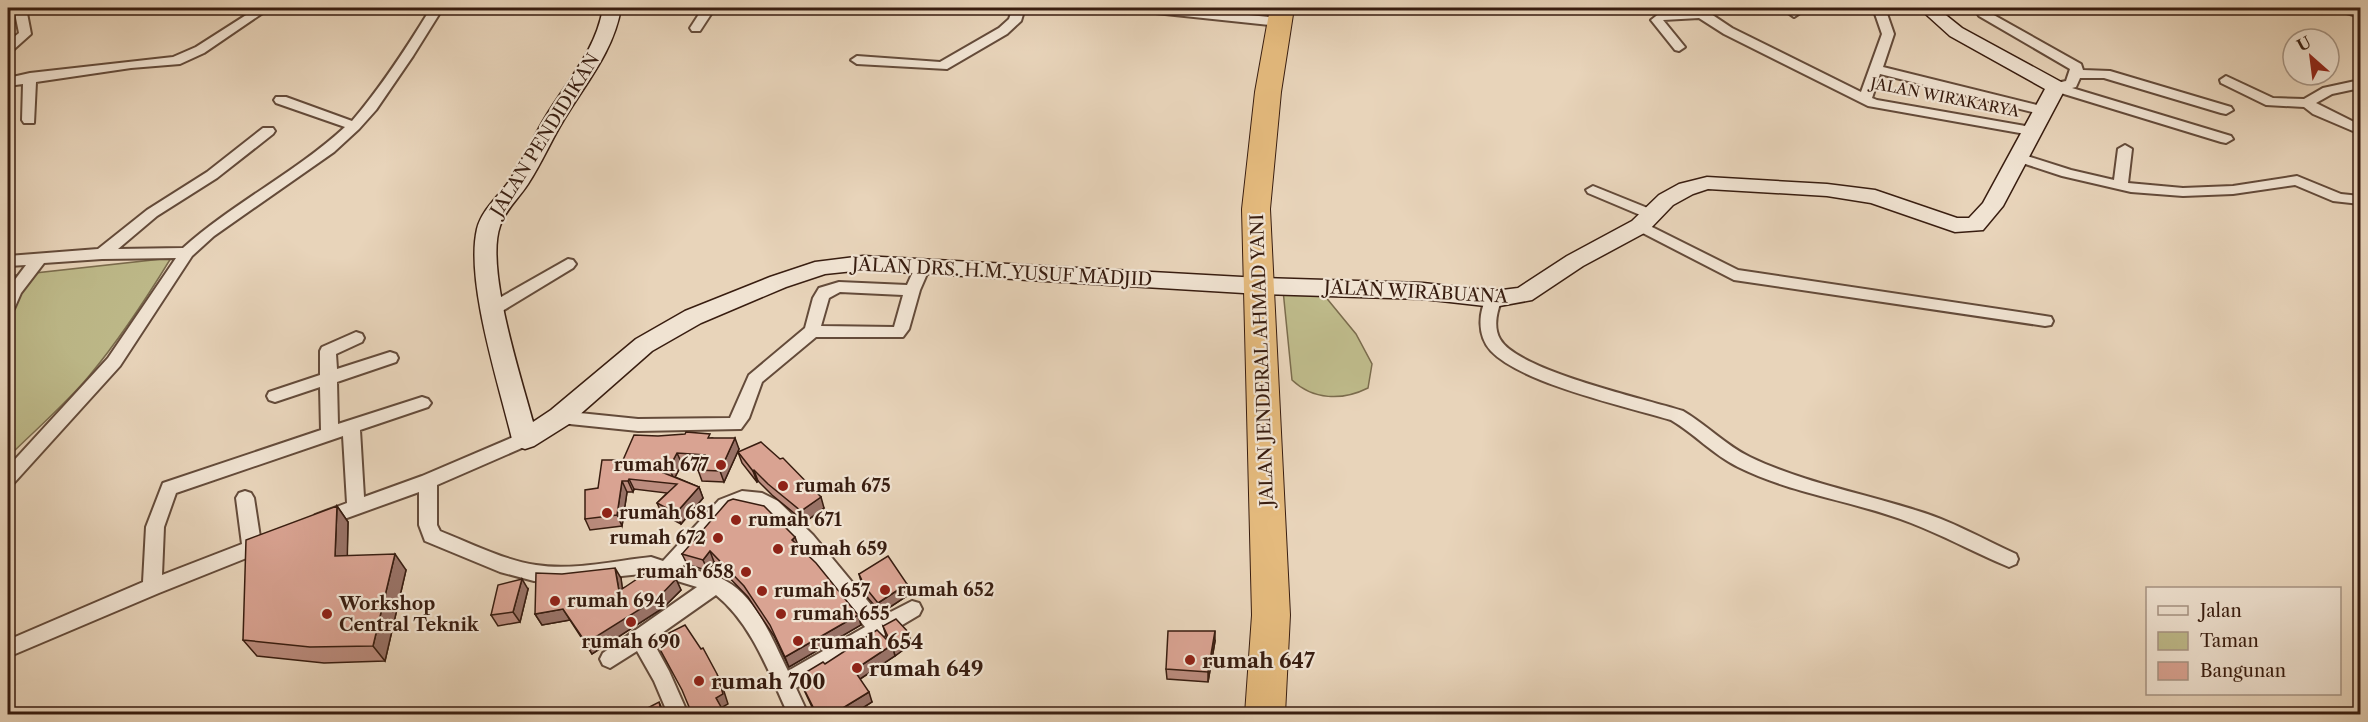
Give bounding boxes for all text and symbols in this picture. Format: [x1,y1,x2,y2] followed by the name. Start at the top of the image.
[2281,27,2341,87] north arrow
[2294,32,2314,56] text: U
[484,49,604,223] street label: JALAN PENDIDIKAN
[1867,73,2022,121] street label: JALAN WIRAKARYA
[1246,213,1278,510] street label: JALAN JENDERAL AHMAD YANI
[848,253,1153,291] street label: JALAN DRS. H.M. YUSUF MADJID
[1321,276,1509,308] street label: JALAN WIRABUANA
[614,454,710,476] place label: rumah 677
[714,458,728,472] marker: rumah 677
[795,475,891,497] place label: rumah 675
[776,479,790,493] marker: rumah 675
[619,502,715,524] place label: rumah 681
[600,506,614,520] marker: rumah 681
[748,509,842,531] place label: rumah 671
[729,513,743,527] marker: rumah 671
[610,527,706,549] place label: rumah 672
[711,531,725,545] marker: rumah 672
[790,538,887,560] place label: rumah 659
[771,542,785,556] marker: rumah 659
[636,561,734,583] place label: rumah 658
[739,565,753,579] marker: rumah 658
[897,579,994,601] place label: rumah 652
[774,580,871,602] place label: rumah 657
[878,583,892,597] marker: rumah 652
[755,584,769,598] marker: rumah 657
[2146,587,2341,695] legend
[567,590,665,612] place label: rumah 694
[338,593,480,636] place label: Workshop Central Teknik
[548,594,562,608] marker: rumah 694
[2197,600,2242,622] text: Jalan
[793,603,890,625] place label: rumah 655
[320,607,334,621] marker: Workshop Central Teknik
[774,607,788,621] marker: rumah 655
[624,615,638,629] marker: rumah 690
[810,629,924,654] place label: rumah 654
[2200,630,2259,652] text: Taman
[582,631,680,653] place label: rumah 690
[791,634,805,648] marker: rumah 654
[1202,648,1315,673] place label: rumah 647
[1183,653,1197,667] marker: rumah 647
[869,656,983,681] place label: rumah 649
[2200,660,2286,682] text: Bangunan
[850,661,864,675] marker: rumah 649
[711,669,826,694] place label: rumah 700
[692,674,706,688] marker: rumah 700

